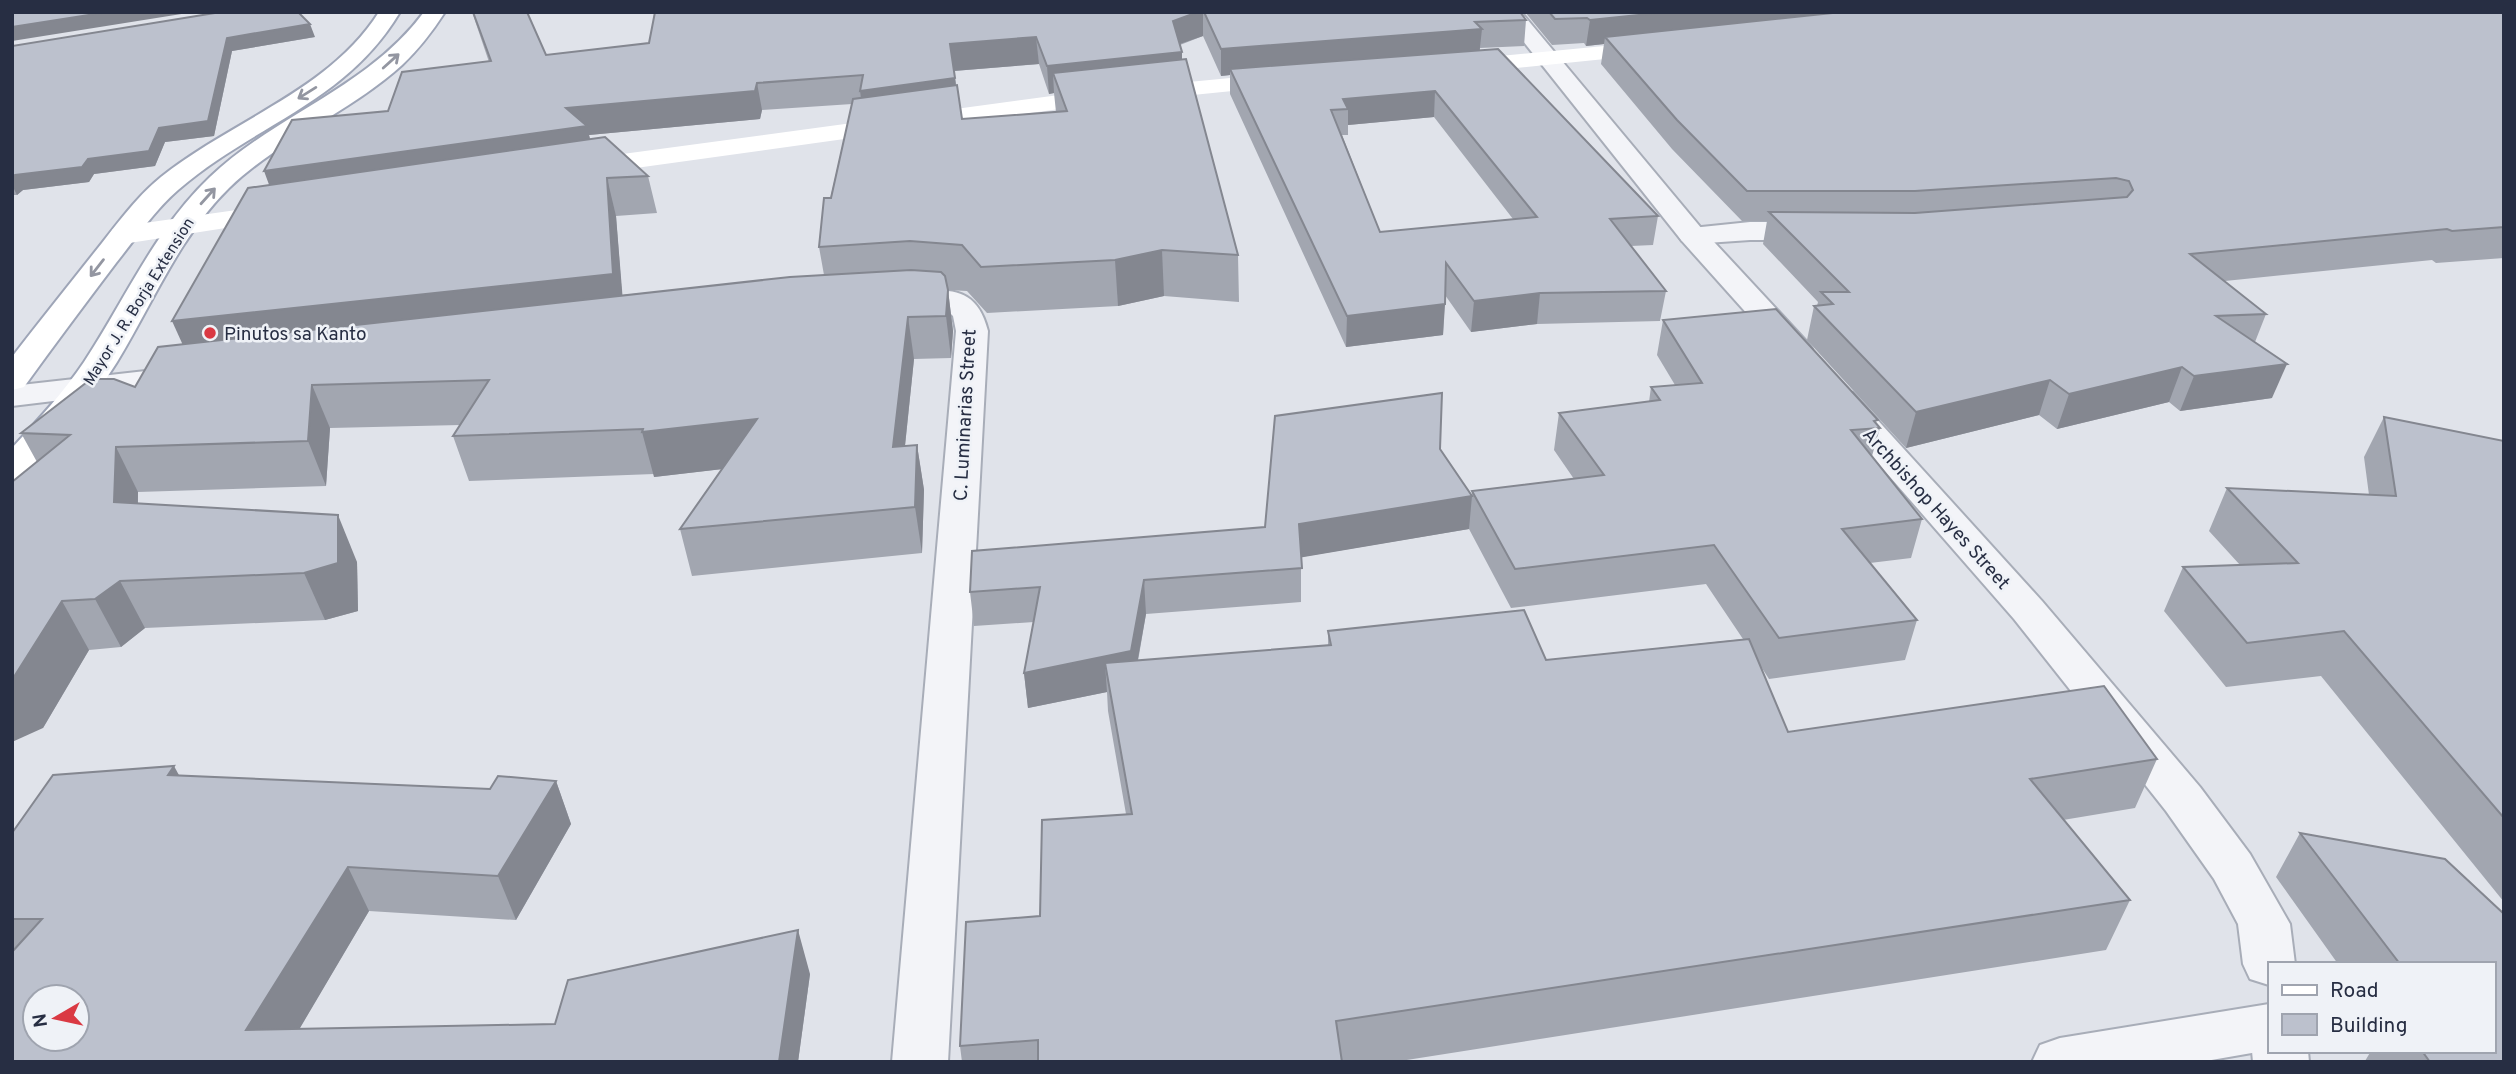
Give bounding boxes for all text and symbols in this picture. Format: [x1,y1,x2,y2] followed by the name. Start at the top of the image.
[381,53,399,69] one-way arrow
[298,86,318,100] one-way arrow
[200,187,216,205] one-way arrow
[80,215,200,390] street label: Mayor J. R. Borja Extension
[90,258,105,276] one-way arrow
[224,323,367,347] place label: Pinutos sa Kanto
[202,325,218,341] marker: Pinutos sa Kanto
[950,328,982,502] street label: C. Luminarias Street
[1857,423,2015,595] street label: Archbishop Hayes Street
[2268,962,2495,1053] legend
[2330,978,2379,1005] text: Road
[21,983,91,1053] north arrow
[28,1012,54,1029] text: N
[2330,1013,2408,1040] text: Building

